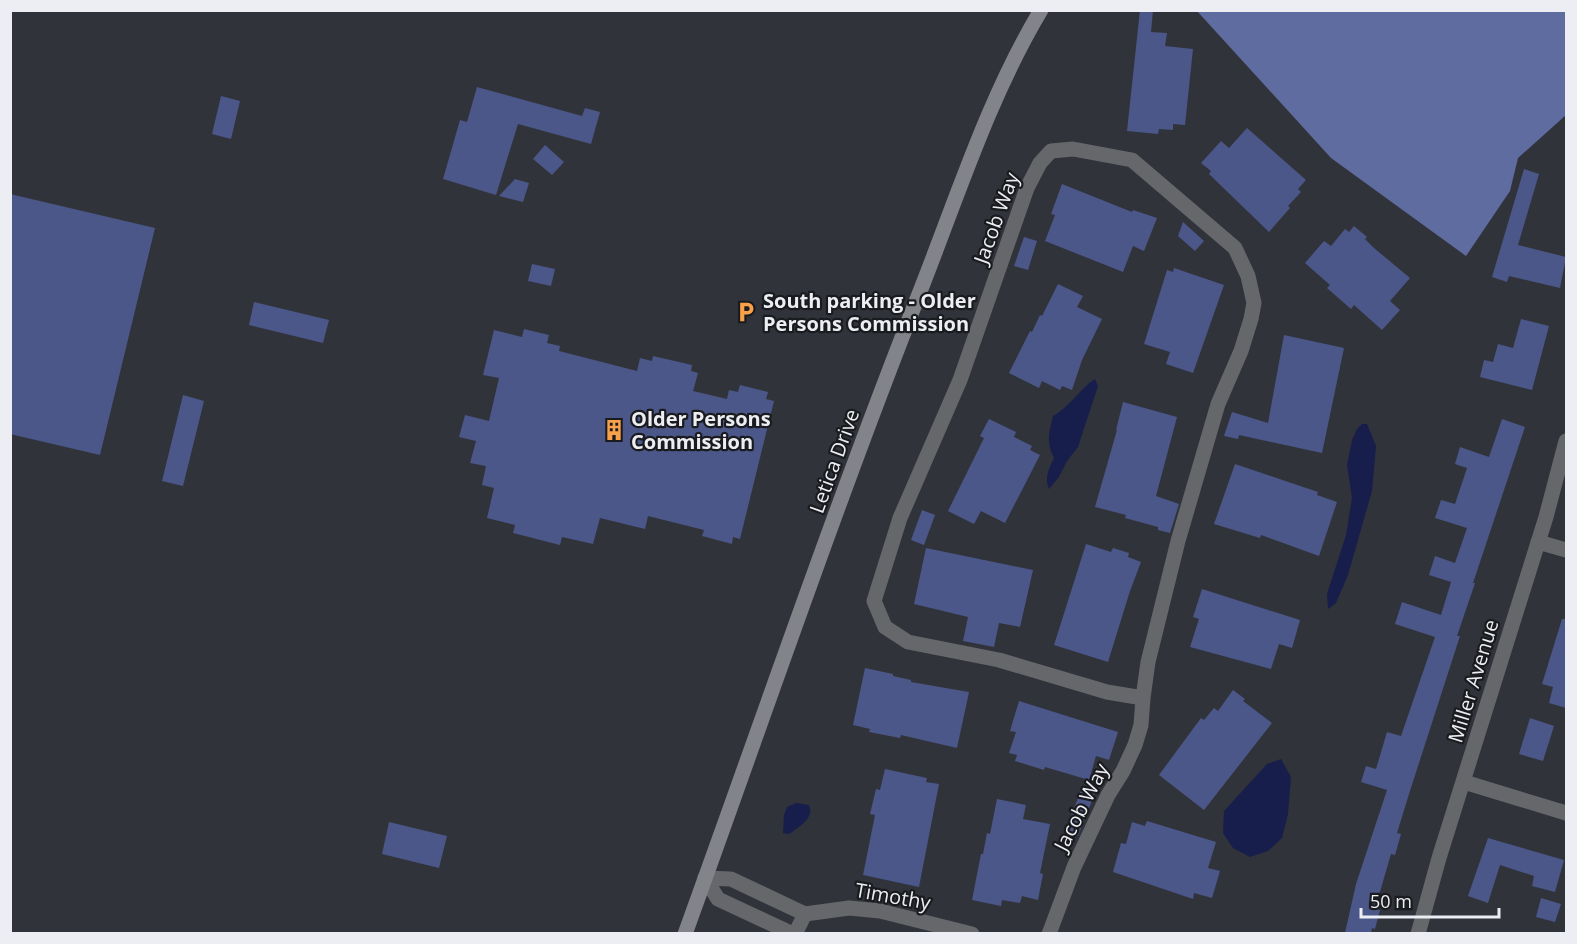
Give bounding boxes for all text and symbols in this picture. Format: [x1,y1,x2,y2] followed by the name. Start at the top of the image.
[966,168,1025,269] street label: Jacob Way
[763,287,976,337] place label: South parking - Older Persons Commission
[734,300,758,324] parking icon: South parking - Older Persons Commission
[631,405,771,455] place label: Older Persons Commission
[803,405,865,517] street label: Letica Drive
[602,418,626,442] building icon: Older Persons Commission
[1441,616,1505,746] street label: Miller Avenue
[1046,758,1115,857] street label: Jacob Way
[853,876,934,916] street label: Timothy
[1361,881,1499,919] scale bar
[1370,889,1412,913] text: 50 m

